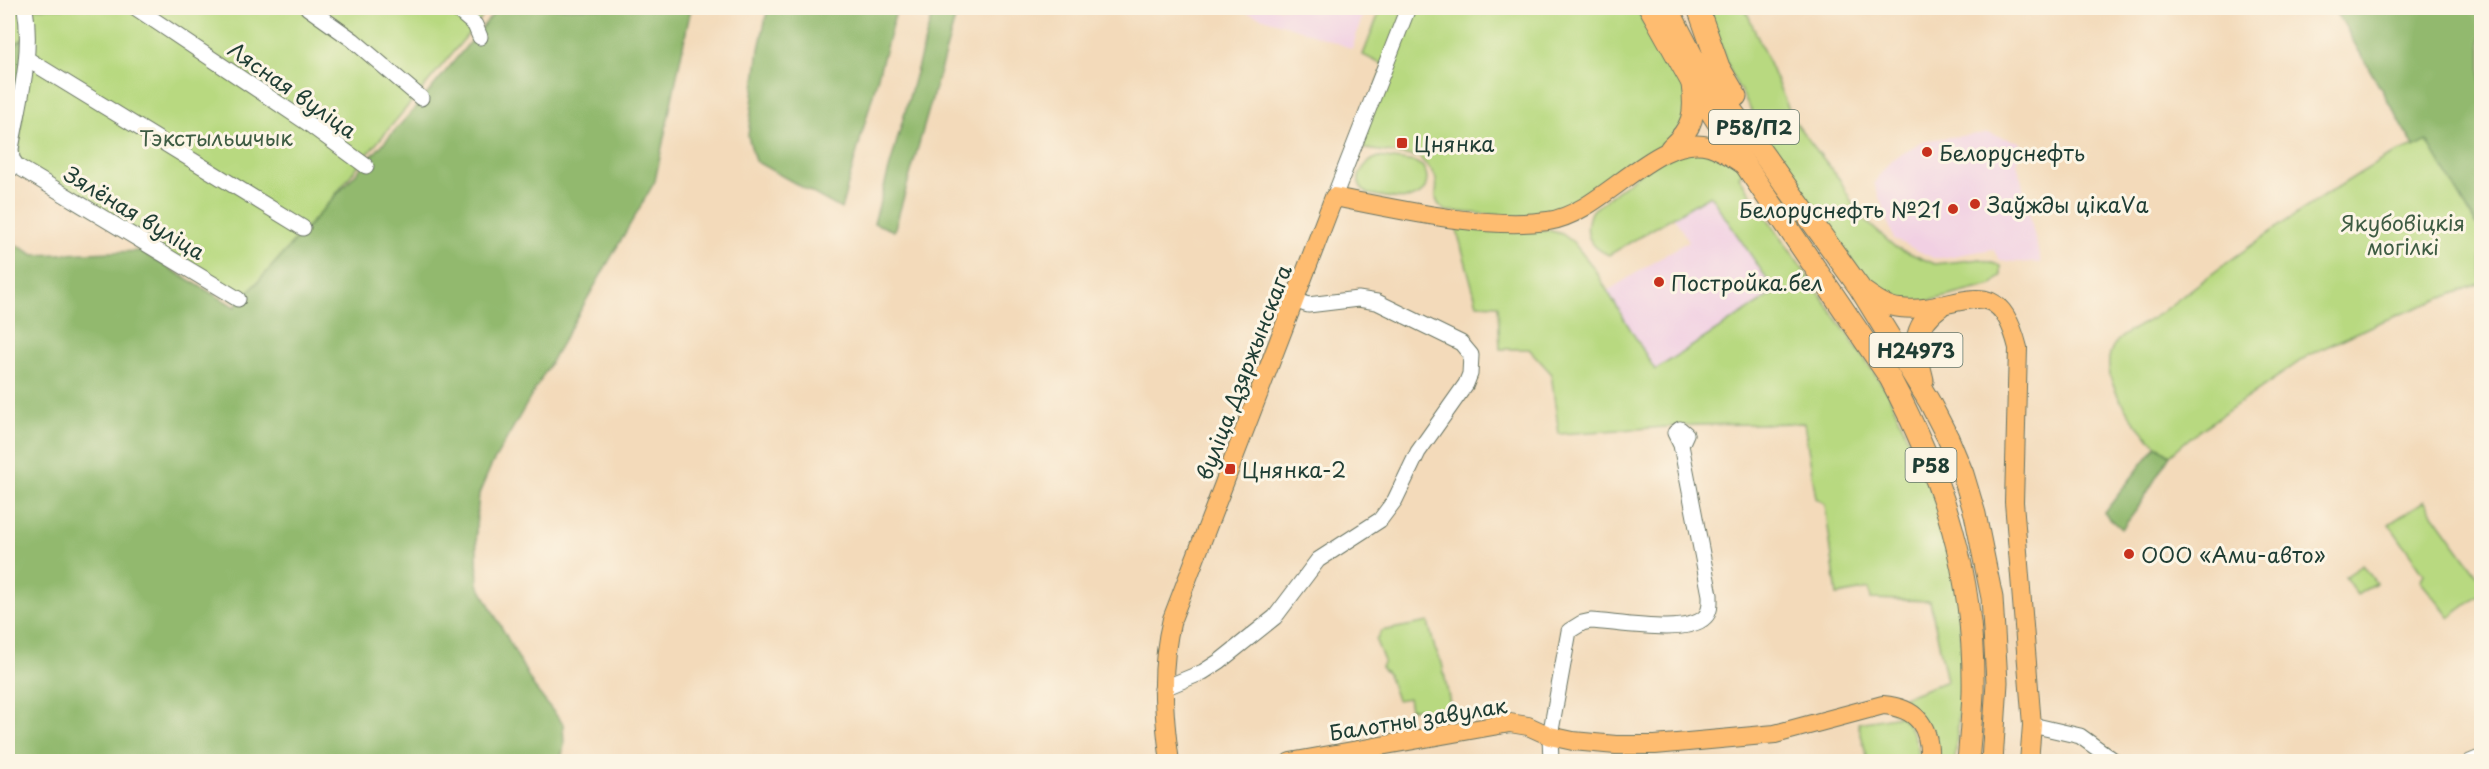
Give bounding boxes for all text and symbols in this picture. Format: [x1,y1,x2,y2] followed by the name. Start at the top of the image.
[222,33,364,145] street label: Лясная вуліца
[1709,110,1799,144] road number: Р58/П2
[139,121,293,153] park label: Тэкстыльшчык
[1414,127,1494,159] place label: Цнянка
[1395,136,1409,150] marker: Цнянка
[1939,136,2085,168] place label: Белоруснефть
[1920,145,1934,159] marker: Белоруснефть
[58,157,212,267] street label: Зялёная вуліца
[1987,188,2149,220] place label: Заўжды цікаVа
[1739,193,1941,225] place label: Белоруснефть №21
[1968,197,1982,211] marker: Заўжды цікаVа
[1946,202,1960,216] marker: Белоруснефть №21
[2341,206,2465,262] park label: Якубовіцкія могілкі
[1187,259,1299,484] street label: вуліца Дзяржынскага
[1671,266,1823,298] place label: Постройка.бел
[1652,275,1666,289] marker: Постройка.бел
[1870,333,1962,367] road number: Н24973
[1906,448,1956,482] road number: Р58
[1242,453,1346,485] place label: Цнянка-2
[1223,462,1237,476] marker: Цнянка-2
[2141,538,2326,570] place label: ООО «Ами-авто»
[2122,547,2136,561] marker: ООО «Ами-авто»
[1327,688,1510,748] street label: Балотны завулак

